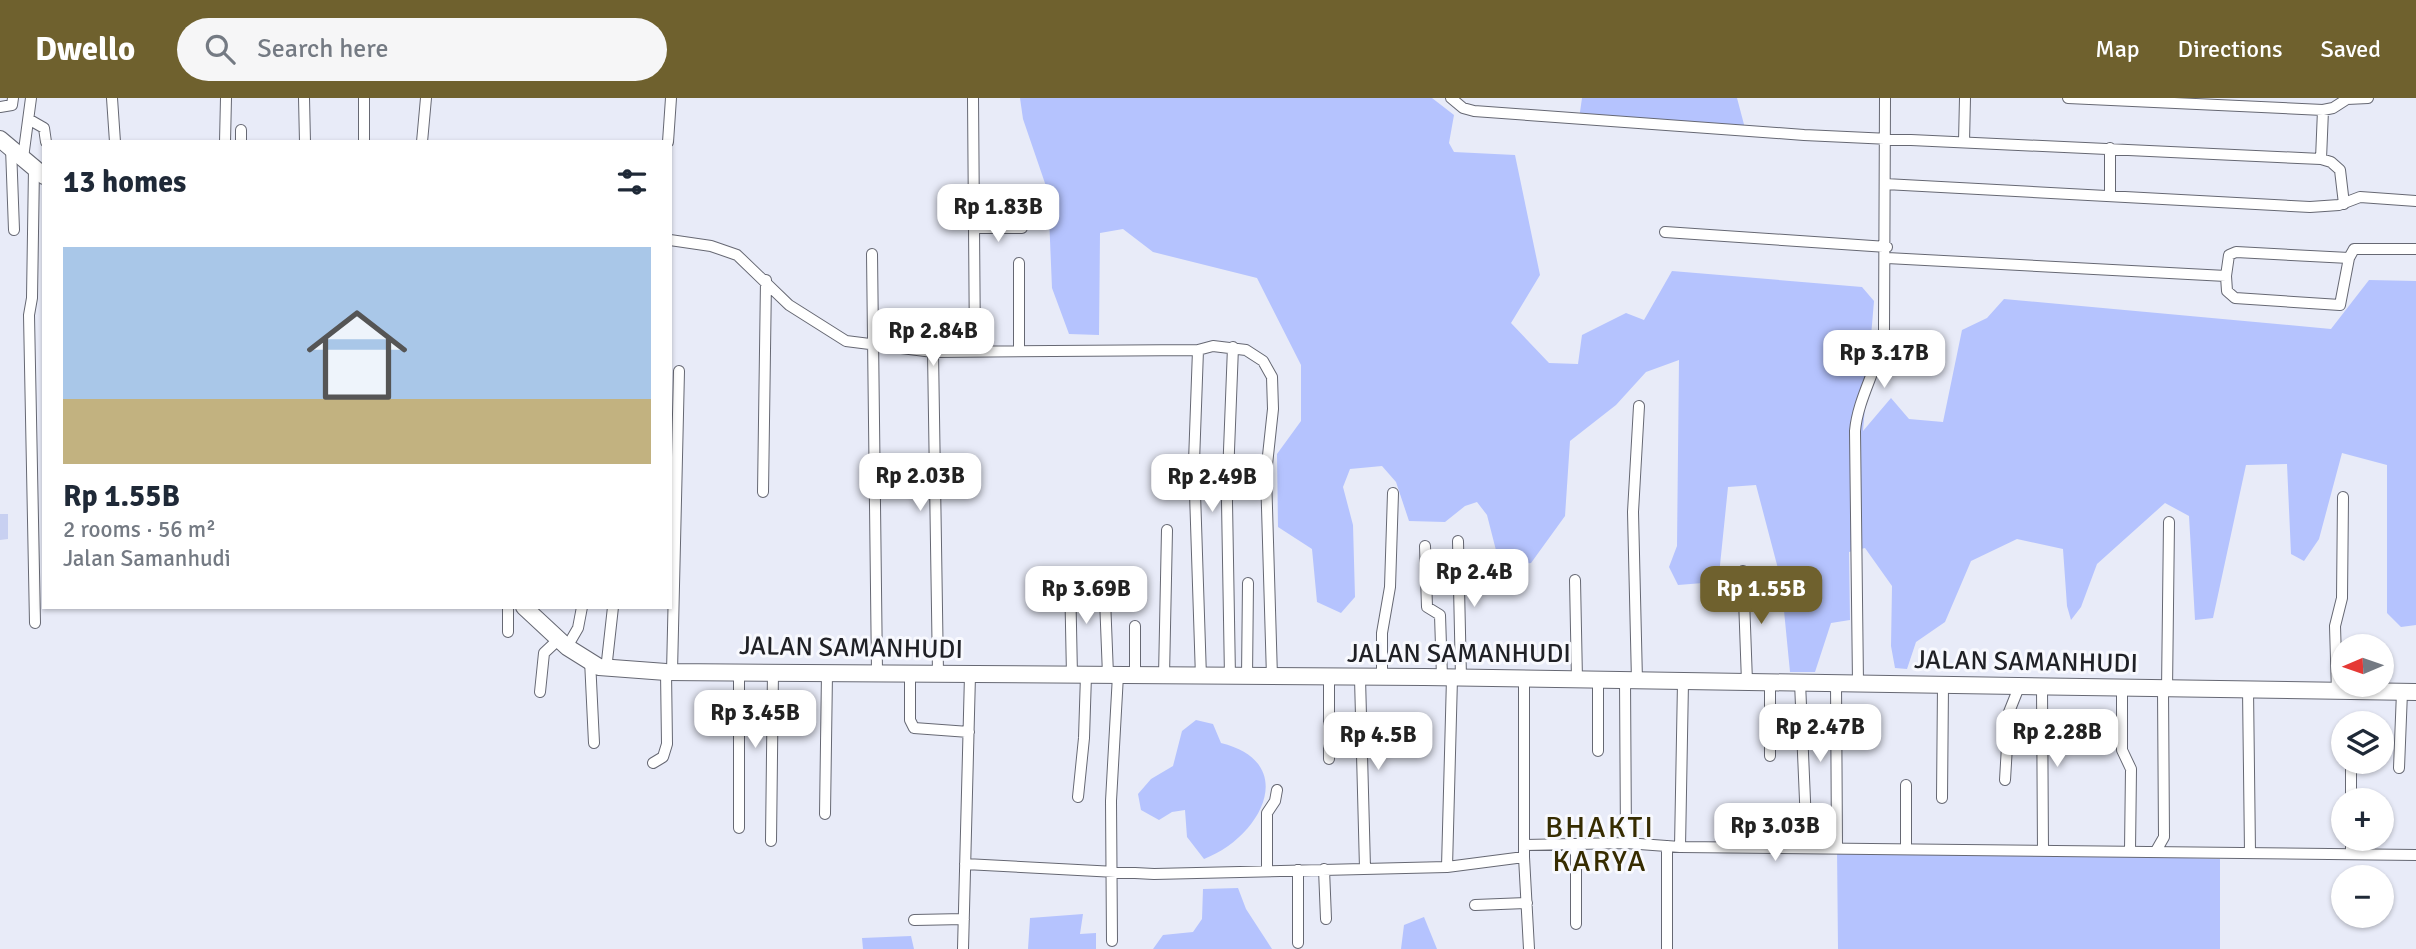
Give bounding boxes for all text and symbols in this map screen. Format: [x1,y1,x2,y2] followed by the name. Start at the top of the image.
[177,18,667,81] search box
[35,29,135,70] text: Dwello
[201,30,239,68] icon: search
[257,33,388,65] text: Search here
[2095,34,2140,64] text: Map
[2178,34,2283,64] text: Directions
[2321,34,2381,64] text: Saved
[613,163,651,201] icon: filters
[63,164,186,201] text: 13 homes
[926,184,1070,244] pin: Rp 1.83B
[953,192,1043,221] text: Rp 1.83B
[294,292,420,418] icon: home
[861,308,1005,368] pin: Rp 2.84B
[888,316,978,345] text: Rp 2.84B
[1812,330,1956,390] pin: Rp 3.17B
[1839,338,1929,367] text: Rp 3.17B
[848,454,992,513] pin: Rp 2.03B
[1140,454,1284,514] pin: Rp 2.49B
[875,461,965,490] text: Rp 2.03B
[1167,462,1257,491] text: Rp 2.49B
[63,478,180,515] text: Rp 1.55B
[63,515,216,544] text: 2 rooms · 56 m²
[63,544,231,573] text: Jalan Samanhudi
[1409,550,1539,609] pin: Rp 2.4B
[1435,557,1513,586] text: Rp 2.4B
[1014,566,1158,626] pin: Rp 3.69B
[1689,566,1833,626] pin: Rp 1.55B
[1041,574,1131,603] text: Rp 3.69B
[1716,574,1806,603] text: Rp 1.55B
[739,630,963,666] street label: JALAN SAMANHUDI
[2331,634,2394,696] north arrow
[2331,634,2394,928] map controls
[1347,638,1571,670] street label: JALAN SAMANHUDI
[1914,644,2138,680] street label: JALAN SAMANHUDI
[683,690,827,750] pin: Rp 3.45B
[710,698,800,727] text: Rp 3.45B
[1748,704,1892,764] pin: Rp 2.47B
[1985,710,2129,769] pin: Rp 2.28B
[2331,711,2394,774] button: layers
[1313,712,1443,772] pin: Rp 4.5B
[1775,712,1865,741] text: Rp 2.47B
[2012,717,2102,746] text: Rp 2.28B
[1339,720,1417,749] text: Rp 4.5B
[2331,788,2394,851] button: +
[1703,804,1847,863] pin: Rp 3.03B
[1545,809,1655,880] district label: BHAKTI KARYA
[1730,811,1820,840] text: Rp 3.03B
[2331,865,2394,928] button: −

